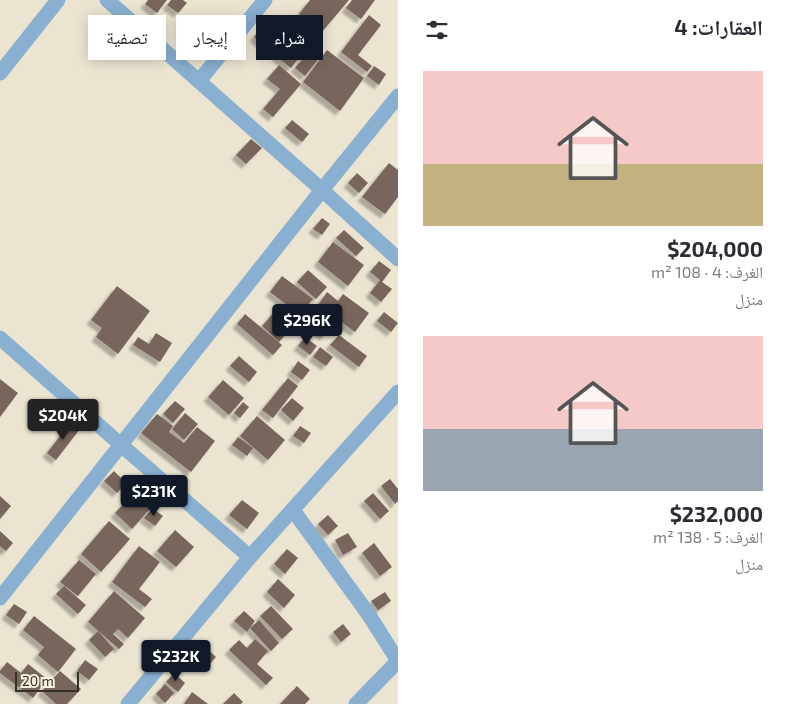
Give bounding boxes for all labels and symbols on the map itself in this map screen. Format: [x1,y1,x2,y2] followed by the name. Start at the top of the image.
[272,304,342,346] pin: $296K
[28,398,98,441] pin: $204K
[119,474,189,517] pin: $231K
[141,640,211,682] pin: $232K
[15,669,79,692] scale bar

